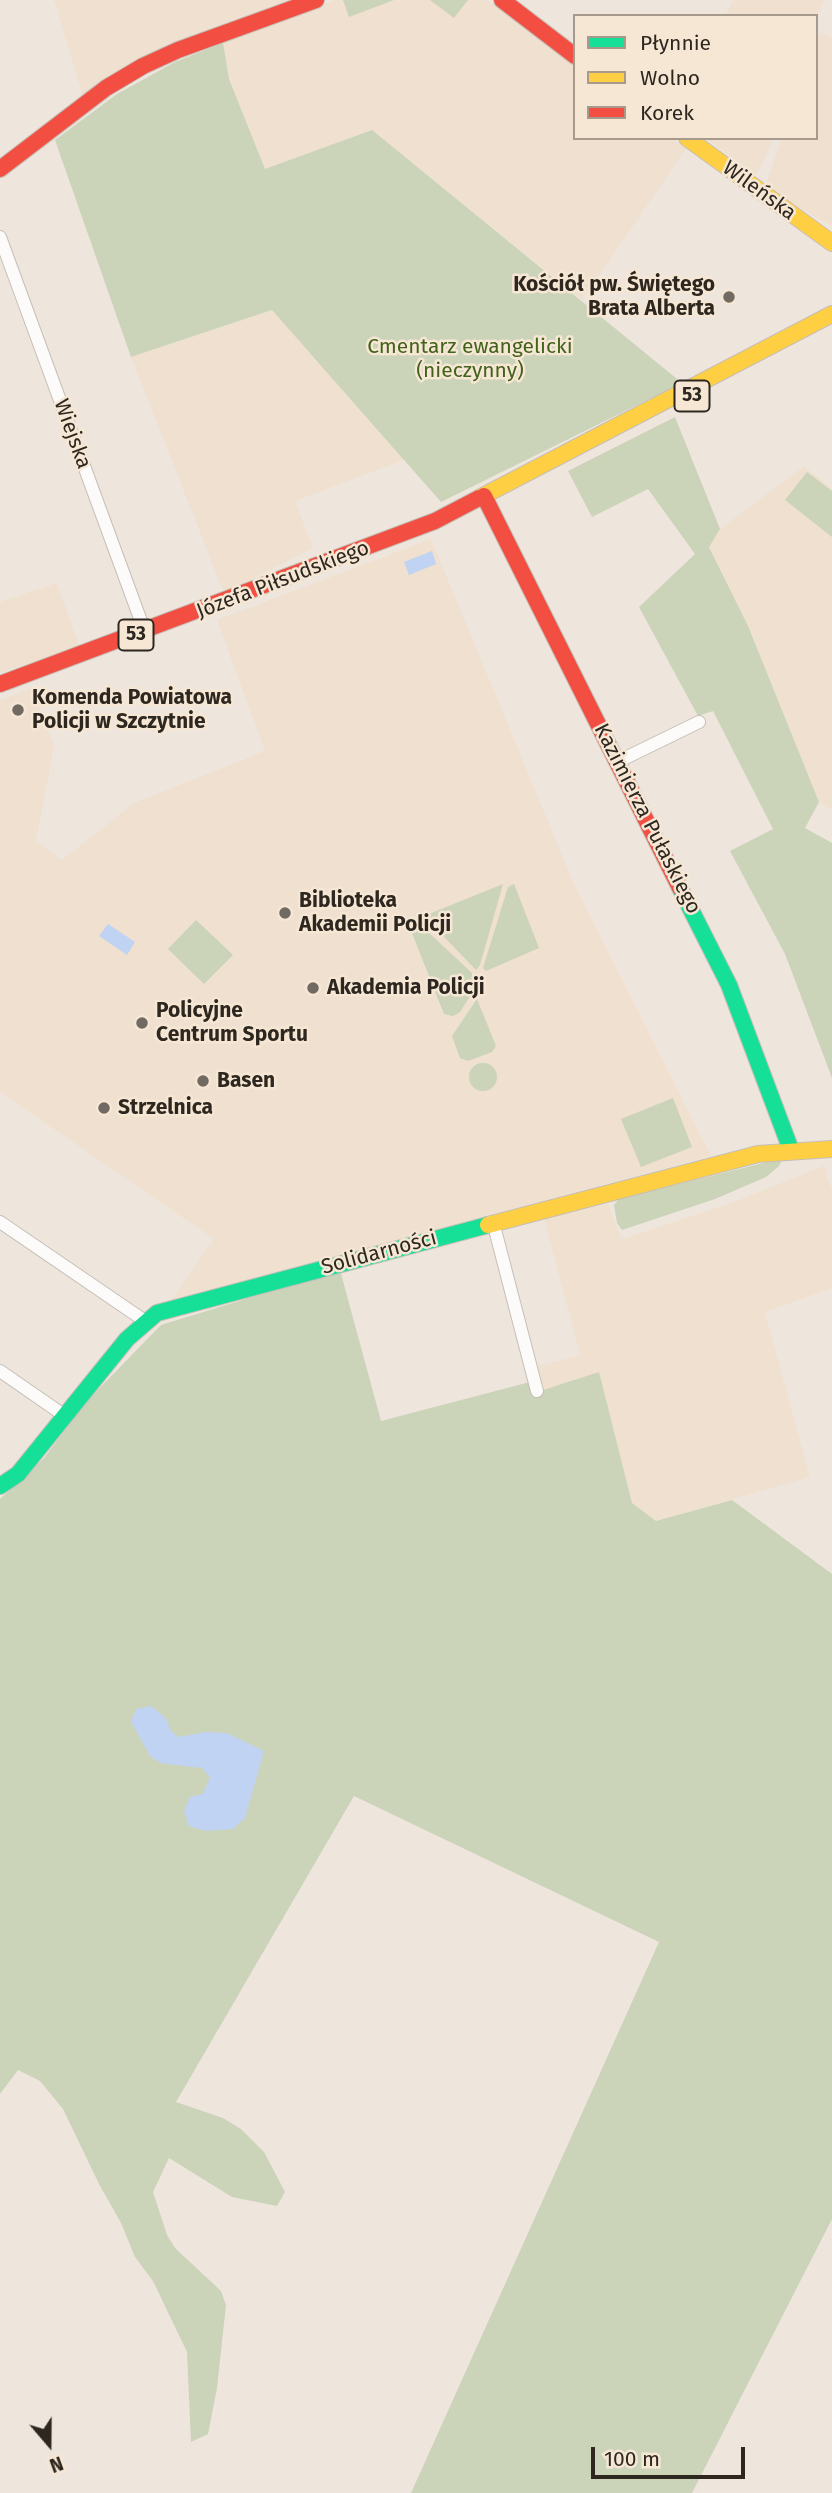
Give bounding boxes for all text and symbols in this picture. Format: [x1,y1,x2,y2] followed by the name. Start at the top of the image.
[573,14,818,140] legend
[640,30,711,56] text: Płynnie
[640,65,700,91] text: Wolno
[640,100,694,126] text: Korek
[717,156,801,226] street label: Wileńska
[513,272,715,322] place label: Kościół pw. Świętego Brata Alberta
[721,289,737,305] marker: Kościół pw. Świętego Brata Alberta
[367,334,573,384] park label: Cmentarz ewangelicki (nieczynny)
[674,380,710,412] road number: 53
[48,396,96,472] street label: Wiejska
[193,536,373,624] street label: Józefa Piłsudskiego
[118,620,154,650] road number: 53
[32,685,232,735] place label: Komenda Powiatowa Policji w Szczytnie
[10,702,26,718] marker: Komenda Powiatowa Policji w Szczytnie
[588,720,706,918] street label: Kazimierza Pułaskiego
[299,888,451,938] place label: Biblioteka Akademii Policji
[277,905,293,921] marker: Biblioteka Akademii Policji
[327,975,485,1001] place label: Akademia Policji
[305,980,321,996] marker: Akademia Policji
[156,998,308,1048] place label: Policyjne Centrum Sportu
[134,1015,150,1031] marker: Policyjne Centrum Sportu
[217,1068,275,1094] place label: Basen
[195,1073,211,1089] marker: Basen
[118,1095,213,1121] place label: Strzelnica
[96,1100,112,1116] marker: Strzelnica
[319,1226,439,1280] street label: Solidarności
[14,2409,84,2479] north arrow
[594,2434,748,2478] scale bar
[604,2446,660,2472] text: 100 m
[47,2451,66,2477] text: N

